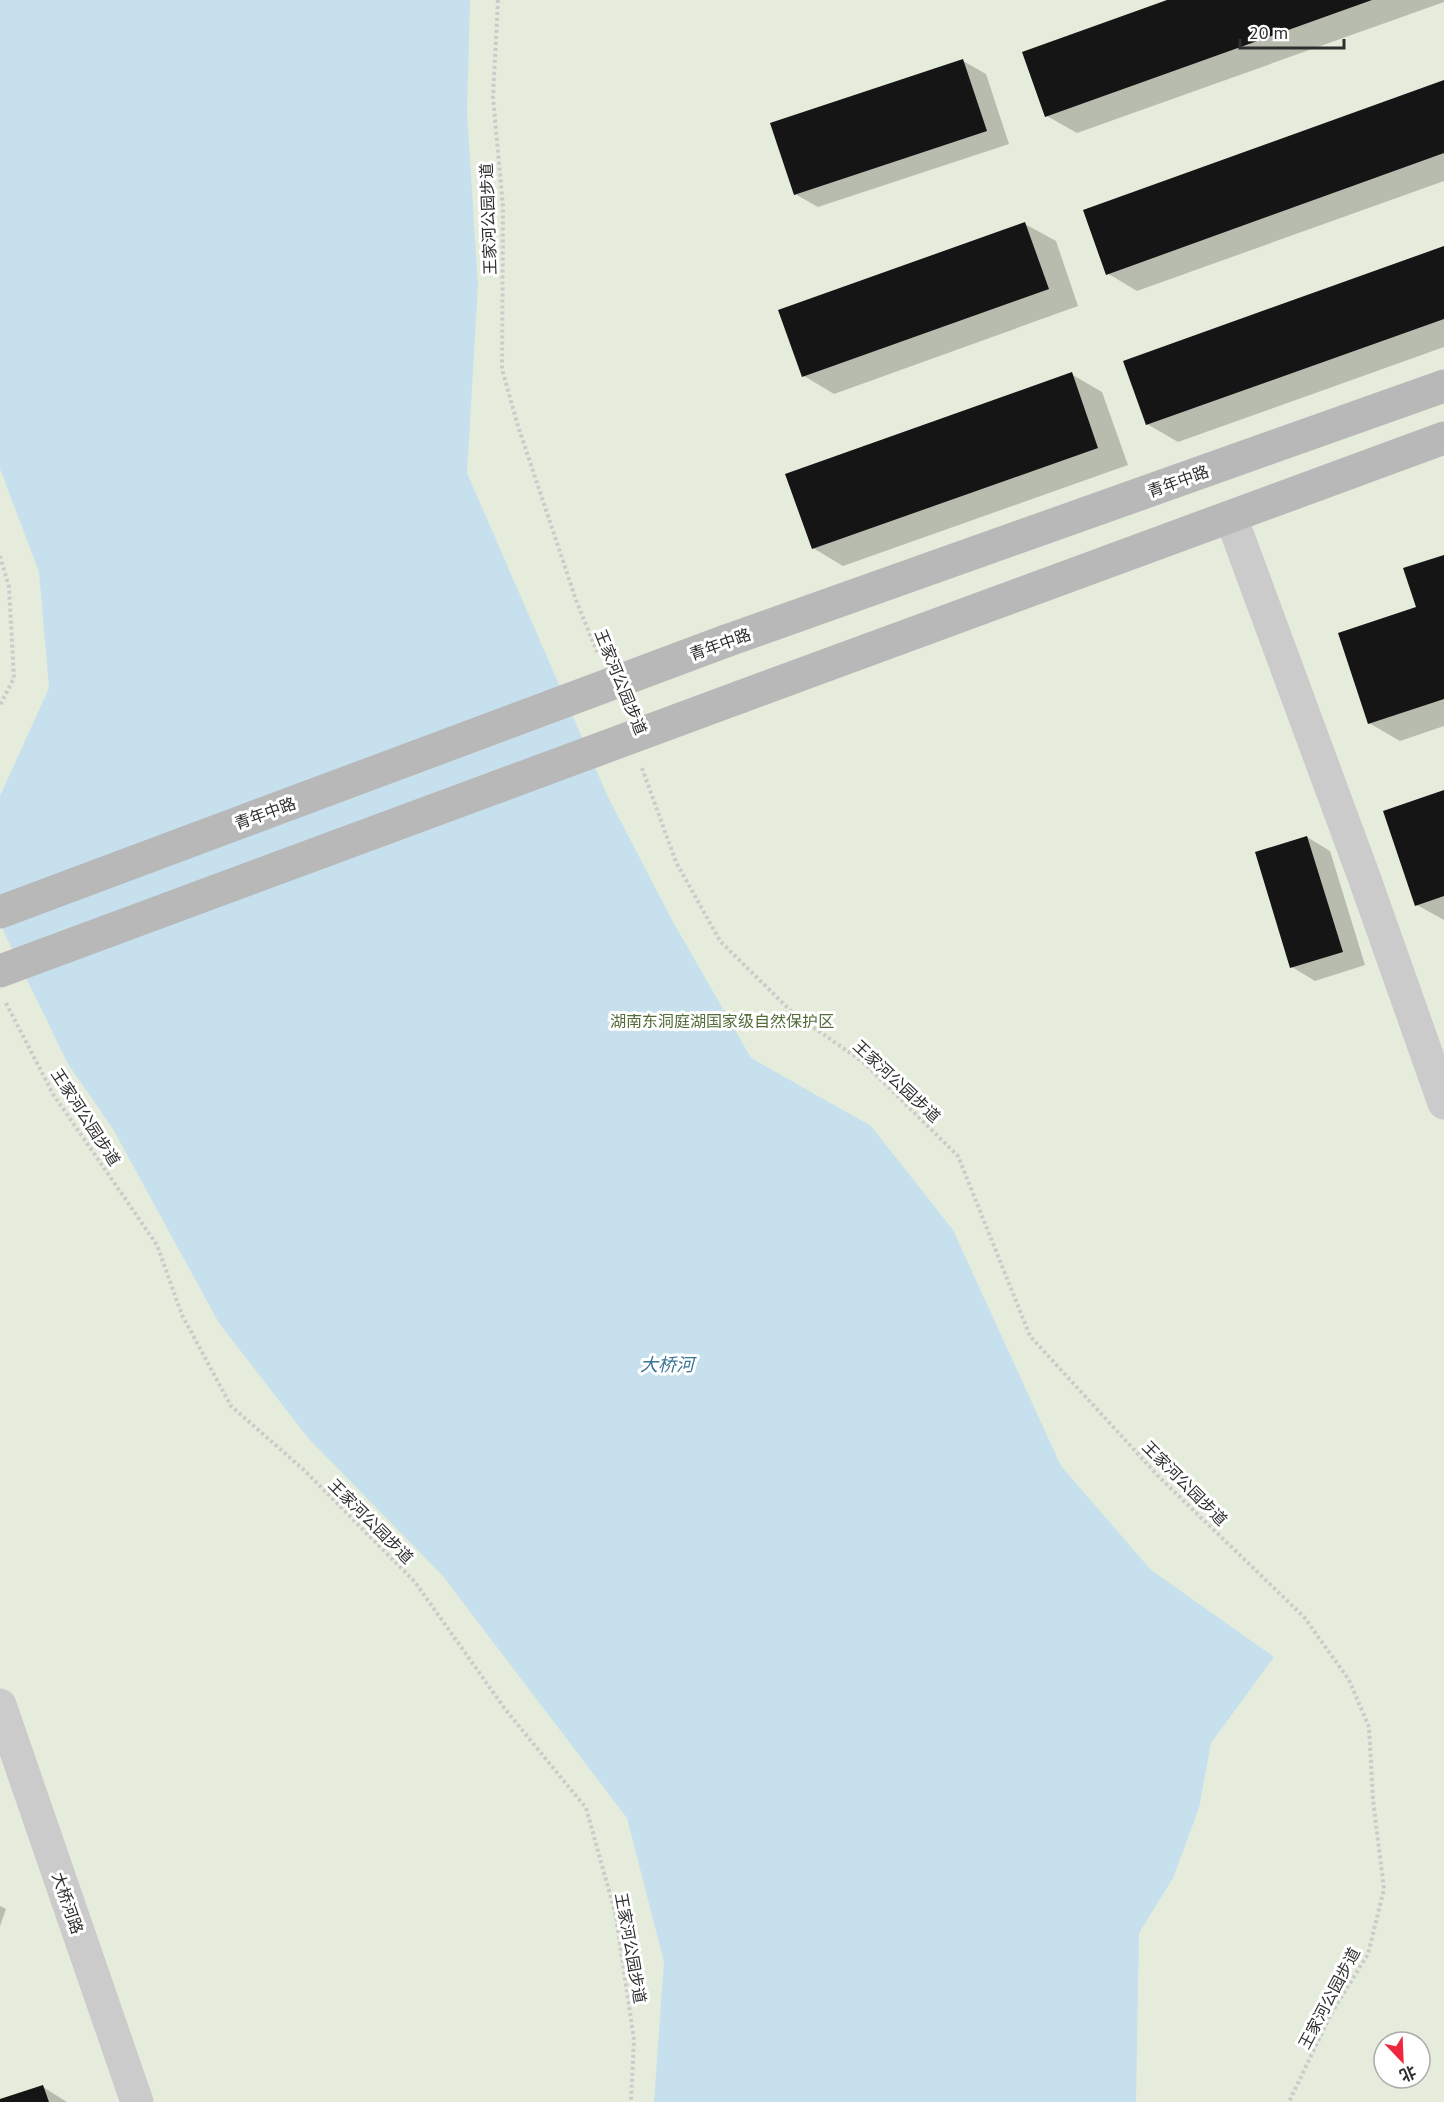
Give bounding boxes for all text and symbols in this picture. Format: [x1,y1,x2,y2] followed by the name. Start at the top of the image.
[1240,12,1344,50] scale bar
[1249,21,1288,44] text: 20 m
[476,163,500,275] street label: 王家河公园步道
[1145,461,1211,501] street label: 青年中路
[687,624,753,664] street label: 青年中路
[591,626,651,738] street label: 王家河公园步道
[232,793,298,833] street label: 青年中路
[610,1011,834,1031] park label: 湖南东洞庭湖国家级自然保护区
[849,1035,945,1127] street label: 王家河公园步道
[47,1065,125,1169] street label: 王家河公园步道
[640,1353,697,1376] water label: 大桥河
[1138,1436,1232,1530] street label: 王家河公园步道
[324,1474,418,1568] street label: 王家河公园步道
[48,1869,88,1937] street label: 大桥河路
[611,1891,651,2005] street label: 王家河公园步道
[1294,1944,1364,2052] street label: 王家河公园步道
[1372,2030,1432,2090] north arrow
[1397,2061,1419,2086] text: 北

